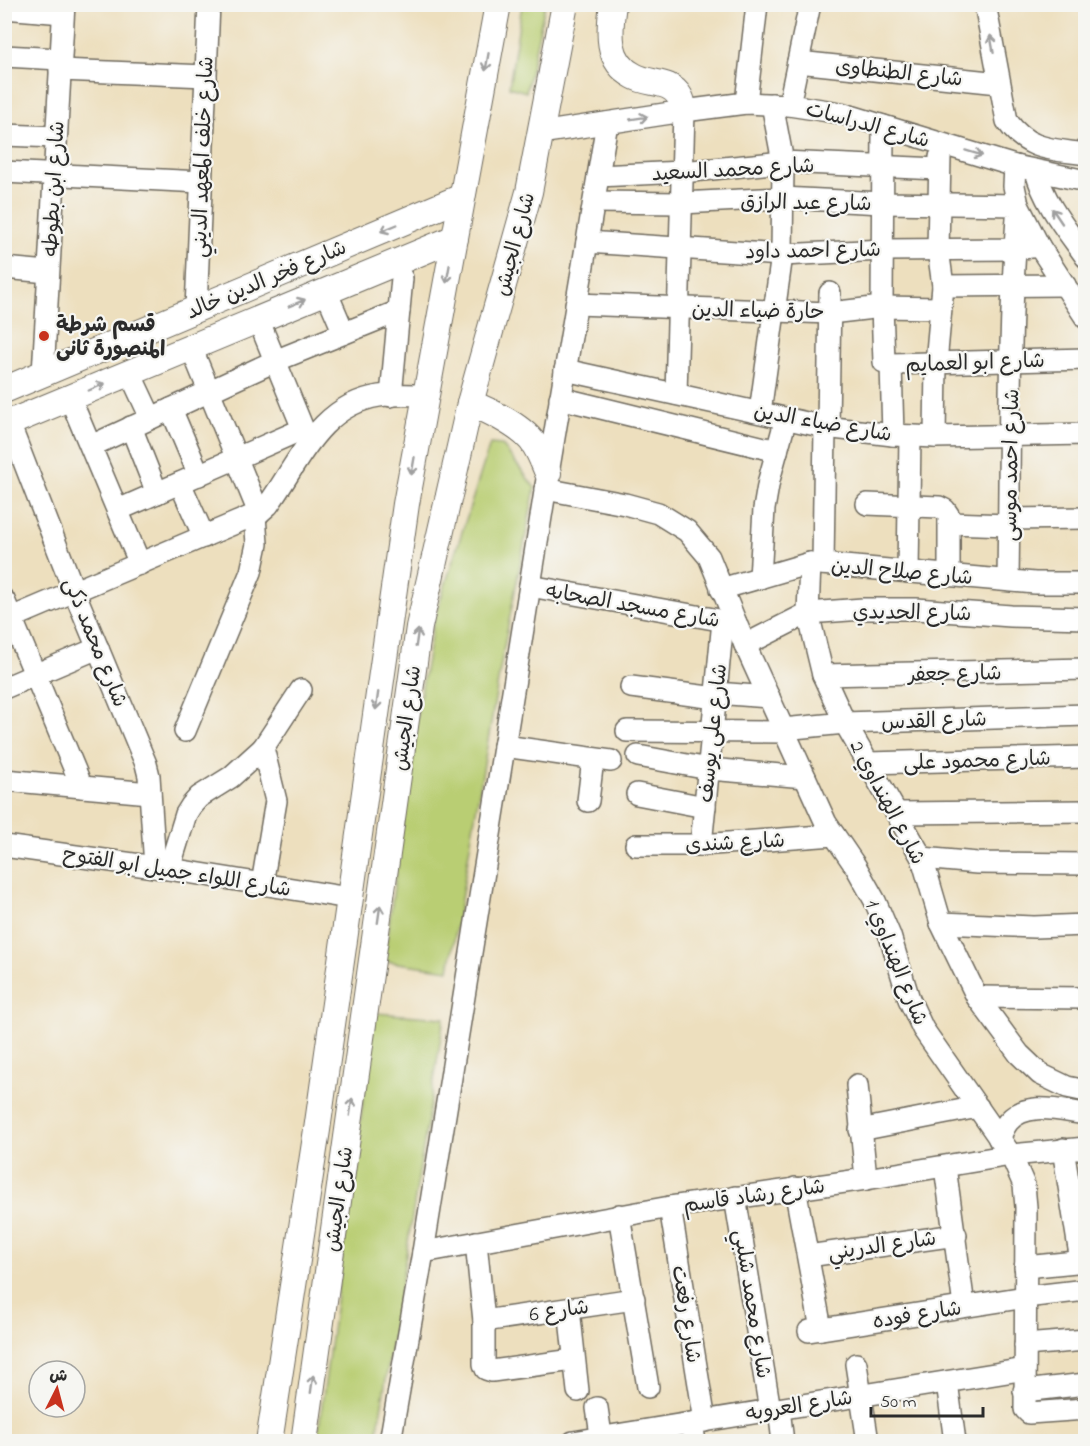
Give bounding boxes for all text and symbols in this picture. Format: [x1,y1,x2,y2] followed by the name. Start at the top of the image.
[986,34,997,54] one-way arrow
[481,52,492,71] one-way arrow
[834,52,964,96] street label: شارع الطنطاوى
[185,56,225,258] street label: شارع خلف المعهد الديني
[802,95,933,157] street label: شارع الدراسات
[629,112,649,123] one-way arrow
[36,120,74,258] street label: شارع ابن بطوطه
[964,148,983,159] one-way arrow
[651,152,815,190] street label: شارع محمد السعيد
[740,188,872,220] street label: شارع عبد الرازق
[488,189,544,300] street label: شارع الجيش
[1051,208,1063,224] one-way arrow
[380,223,399,234] one-way arrow
[182,234,352,328] street label: شارع فخر الدين خالد
[745,236,881,268] street label: شارع احمد داود
[442,264,453,284] one-way arrow
[691,296,825,328] street label: حارة ضياء الدين
[287,297,305,308] one-way arrow
[56,311,165,365] place label: قسم شرطة المنصورة ثانى
[37,329,51,343] marker: قسم شرطة المنصورة ثانى
[905,347,1045,381] street label: شارع ابو العمايم
[88,381,106,392] one-way arrow
[996,388,1028,542] street label: شارع احمد موسى
[751,397,894,451] street label: شارع ضياء الدين
[407,456,418,476] one-way arrow
[830,552,974,594] street label: شارع صلاح الدين
[55,573,134,712] street label: شارع محمد ذكى
[543,577,722,637] street label: شارع مسجد الصحابه
[852,598,972,630] street label: شارع الحديدي
[412,629,423,648] one-way arrow
[906,659,1002,691] street label: شارع جعفر
[692,662,736,804] street label: شارع على يوسف
[386,664,430,773] street label: شارع الجيش
[372,690,383,710] one-way arrow
[881,705,987,739] street label: شارع القدس
[841,735,932,871] street label: شارع الهنداوي 2
[903,744,1051,780] street label: شارع محمود على
[684,826,786,862] street label: شارع شندى
[60,840,293,906] street label: شارع اللواء جميل ابو الفتوح
[856,895,934,1030] street label: شارع الهنداوي 1
[373,905,384,925] one-way arrow
[346,1098,357,1118] one-way arrow
[318,1145,362,1254] street label: شارع الجيش
[681,1172,827,1222] street label: شارع رشاد قاسم
[826,1225,939,1271] street label: شارع الدريني
[722,1228,778,1381] street label: شارع محمد شلبي
[663,1263,708,1365] street label: شارع رفعت
[528,1293,591,1331] street label: شارع 6
[871,1294,964,1338] street label: شارع فوده
[27,1359,87,1419] north arrow
[48,1363,68,1389] text: ش
[307,1374,318,1394] one-way arrow
[871,1380,984,1418] scale bar
[744,1384,855,1430] street label: شارع العروبه
[880,1390,917,1416] text: 50 m

